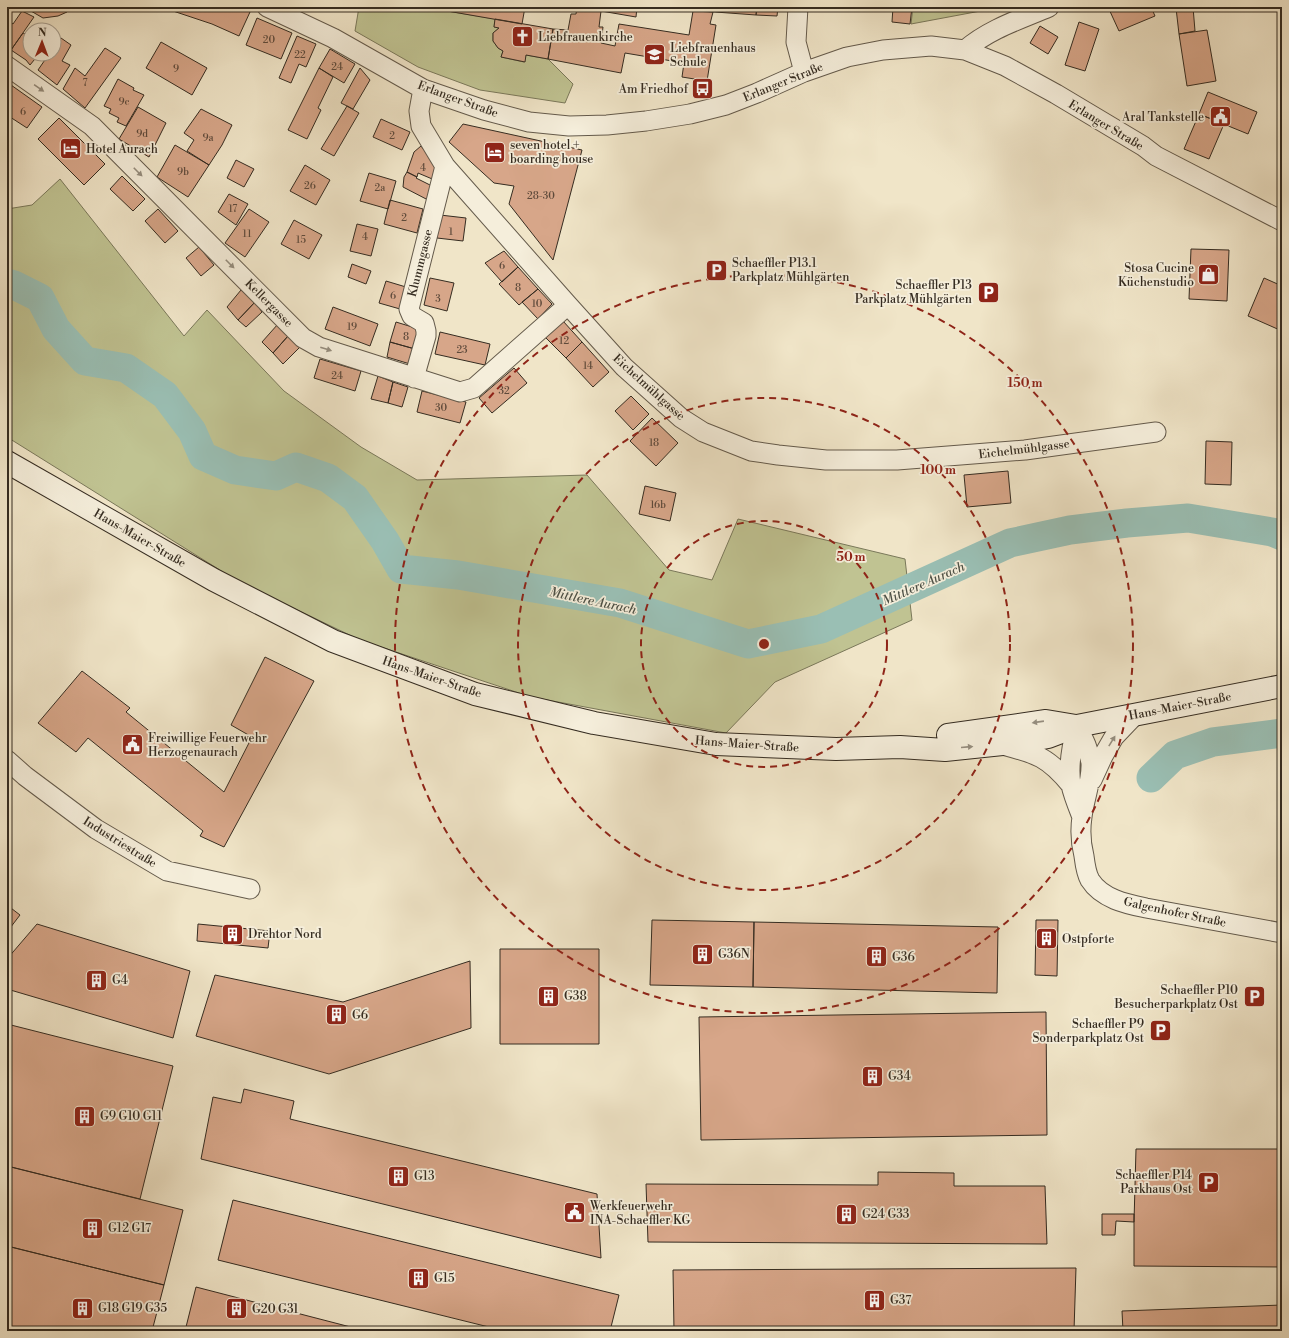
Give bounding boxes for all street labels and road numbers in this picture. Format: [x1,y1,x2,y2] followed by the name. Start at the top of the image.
[741,60,825,105] street label: Erlanger Straße
[415,78,500,121] street label: Erlanger Straße
[1065,97,1146,154] street label: Erlanger Straße
[405,228,436,298] street label: Klummgasse
[241,276,296,331] street label: Kellergasse
[609,351,688,424] street label: Eichelmühlgasse
[978,436,1071,463] street label: Eichelmühlgasse
[91,506,189,571] street label: Hans-Maier-Straße
[380,653,484,702] street label: Hans-Maier-Straße
[1128,689,1233,724] street label: Hans-Maier-Straße
[694,733,799,756] street label: Hans-Maier-Straße
[80,814,159,871] street label: Industriestraße
[1122,894,1228,931] street label: Galgenhofer Straße

